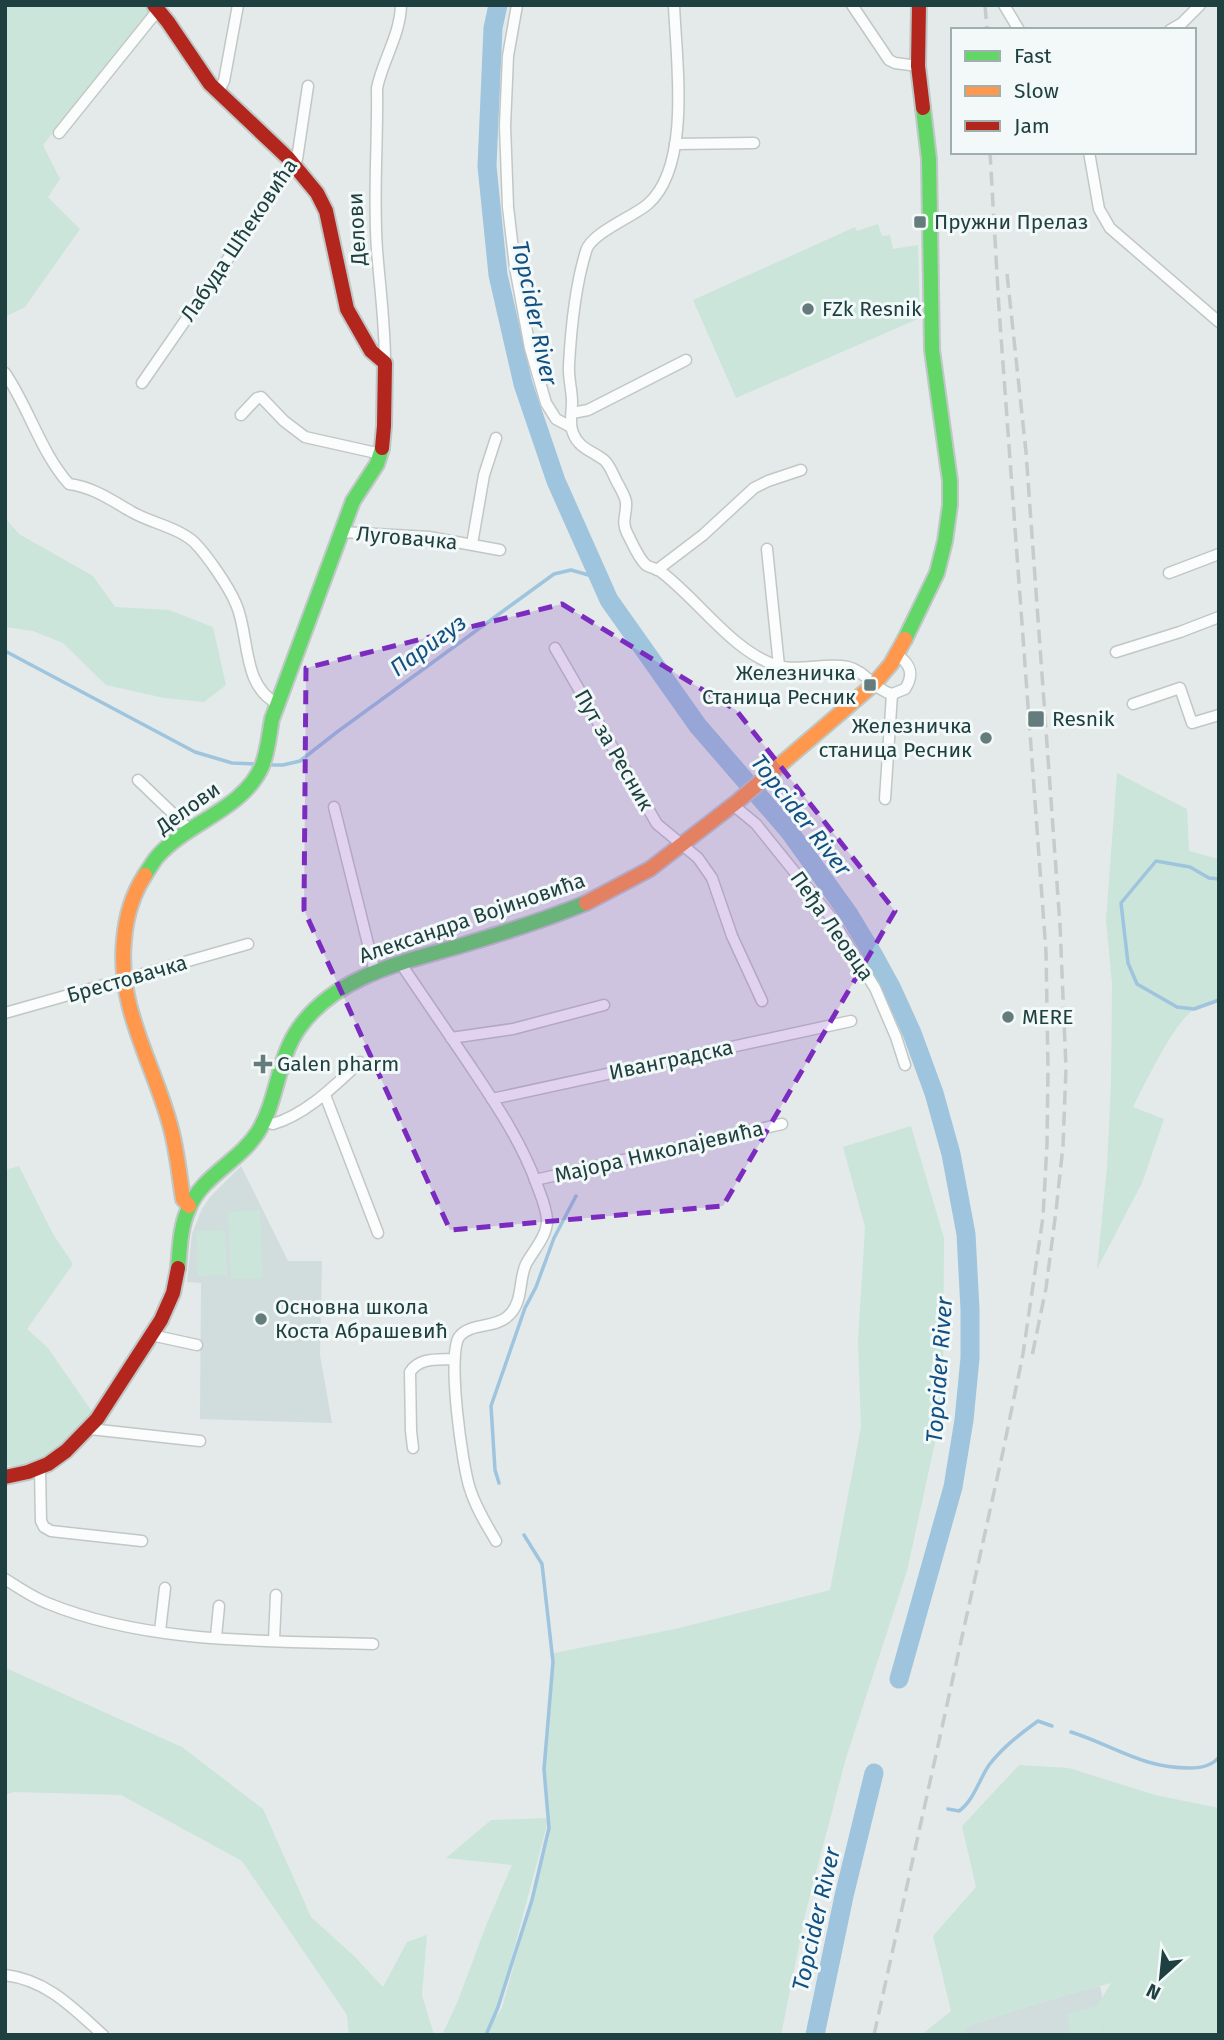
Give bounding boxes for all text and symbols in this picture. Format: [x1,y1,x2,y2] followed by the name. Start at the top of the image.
[951,28,1196,154] legend
[1014,43,1052,69] text: Fast
[1014,78,1059,104] text: Slow
[1014,113,1050,139] text: Jam
[175,154,303,326] street label: Лабуда Шћековића
[342,192,372,267] street label: Делови
[934,209,1089,235] place label: Пружни Прелаз
[912,214,928,230] marker: Пружни Прелаз
[506,238,564,389] water label: Topcider River
[822,296,922,322] place label: FZk Resnik
[800,301,816,317] marker: FZk Resnik
[355,521,459,555] street label: Луговачка
[384,608,472,682] water label: Паригуз
[702,660,856,710] place label: Железничка Станица Ресник
[862,677,878,693] marker: Железничка Станица Ресник
[569,685,659,815] street label: Пут за Ресник
[1052,706,1115,732] place label: Resnik
[1026,709,1046,729] marker: Resnik
[819,713,972,763] place label: Железничка станица Ресник
[978,730,994,746] marker: Железничка станица Ресник
[745,749,858,882] water label: Topcider River
[150,776,225,841] street label: Делови
[785,866,879,986] street label: Пеђа Леовца
[355,867,589,969] street label: Александра Војиновића
[64,949,190,1009] street label: Брестовачка
[1022,1004,1074,1030] place label: MERE
[1000,1009,1016,1025] marker: MERE
[607,1034,735,1086] street label: Иванградска
[277,1051,399,1077] place label: Galen pharm
[255,1056,271,1072] marker: Galen pharm
[552,1115,766,1189] street label: Мајора Николајевића
[275,1294,448,1344] place label: Основна школа Коста Абрашевић
[920,1295,958,1444] water label: Topcider River
[253,1311,269,1327] marker: Основна школа Коста Абрашевић
[786,1843,846,1993] water label: Topcider River
[1126,1942,1196,2012] north arrow
[1143,1979,1164,2005] text: N

